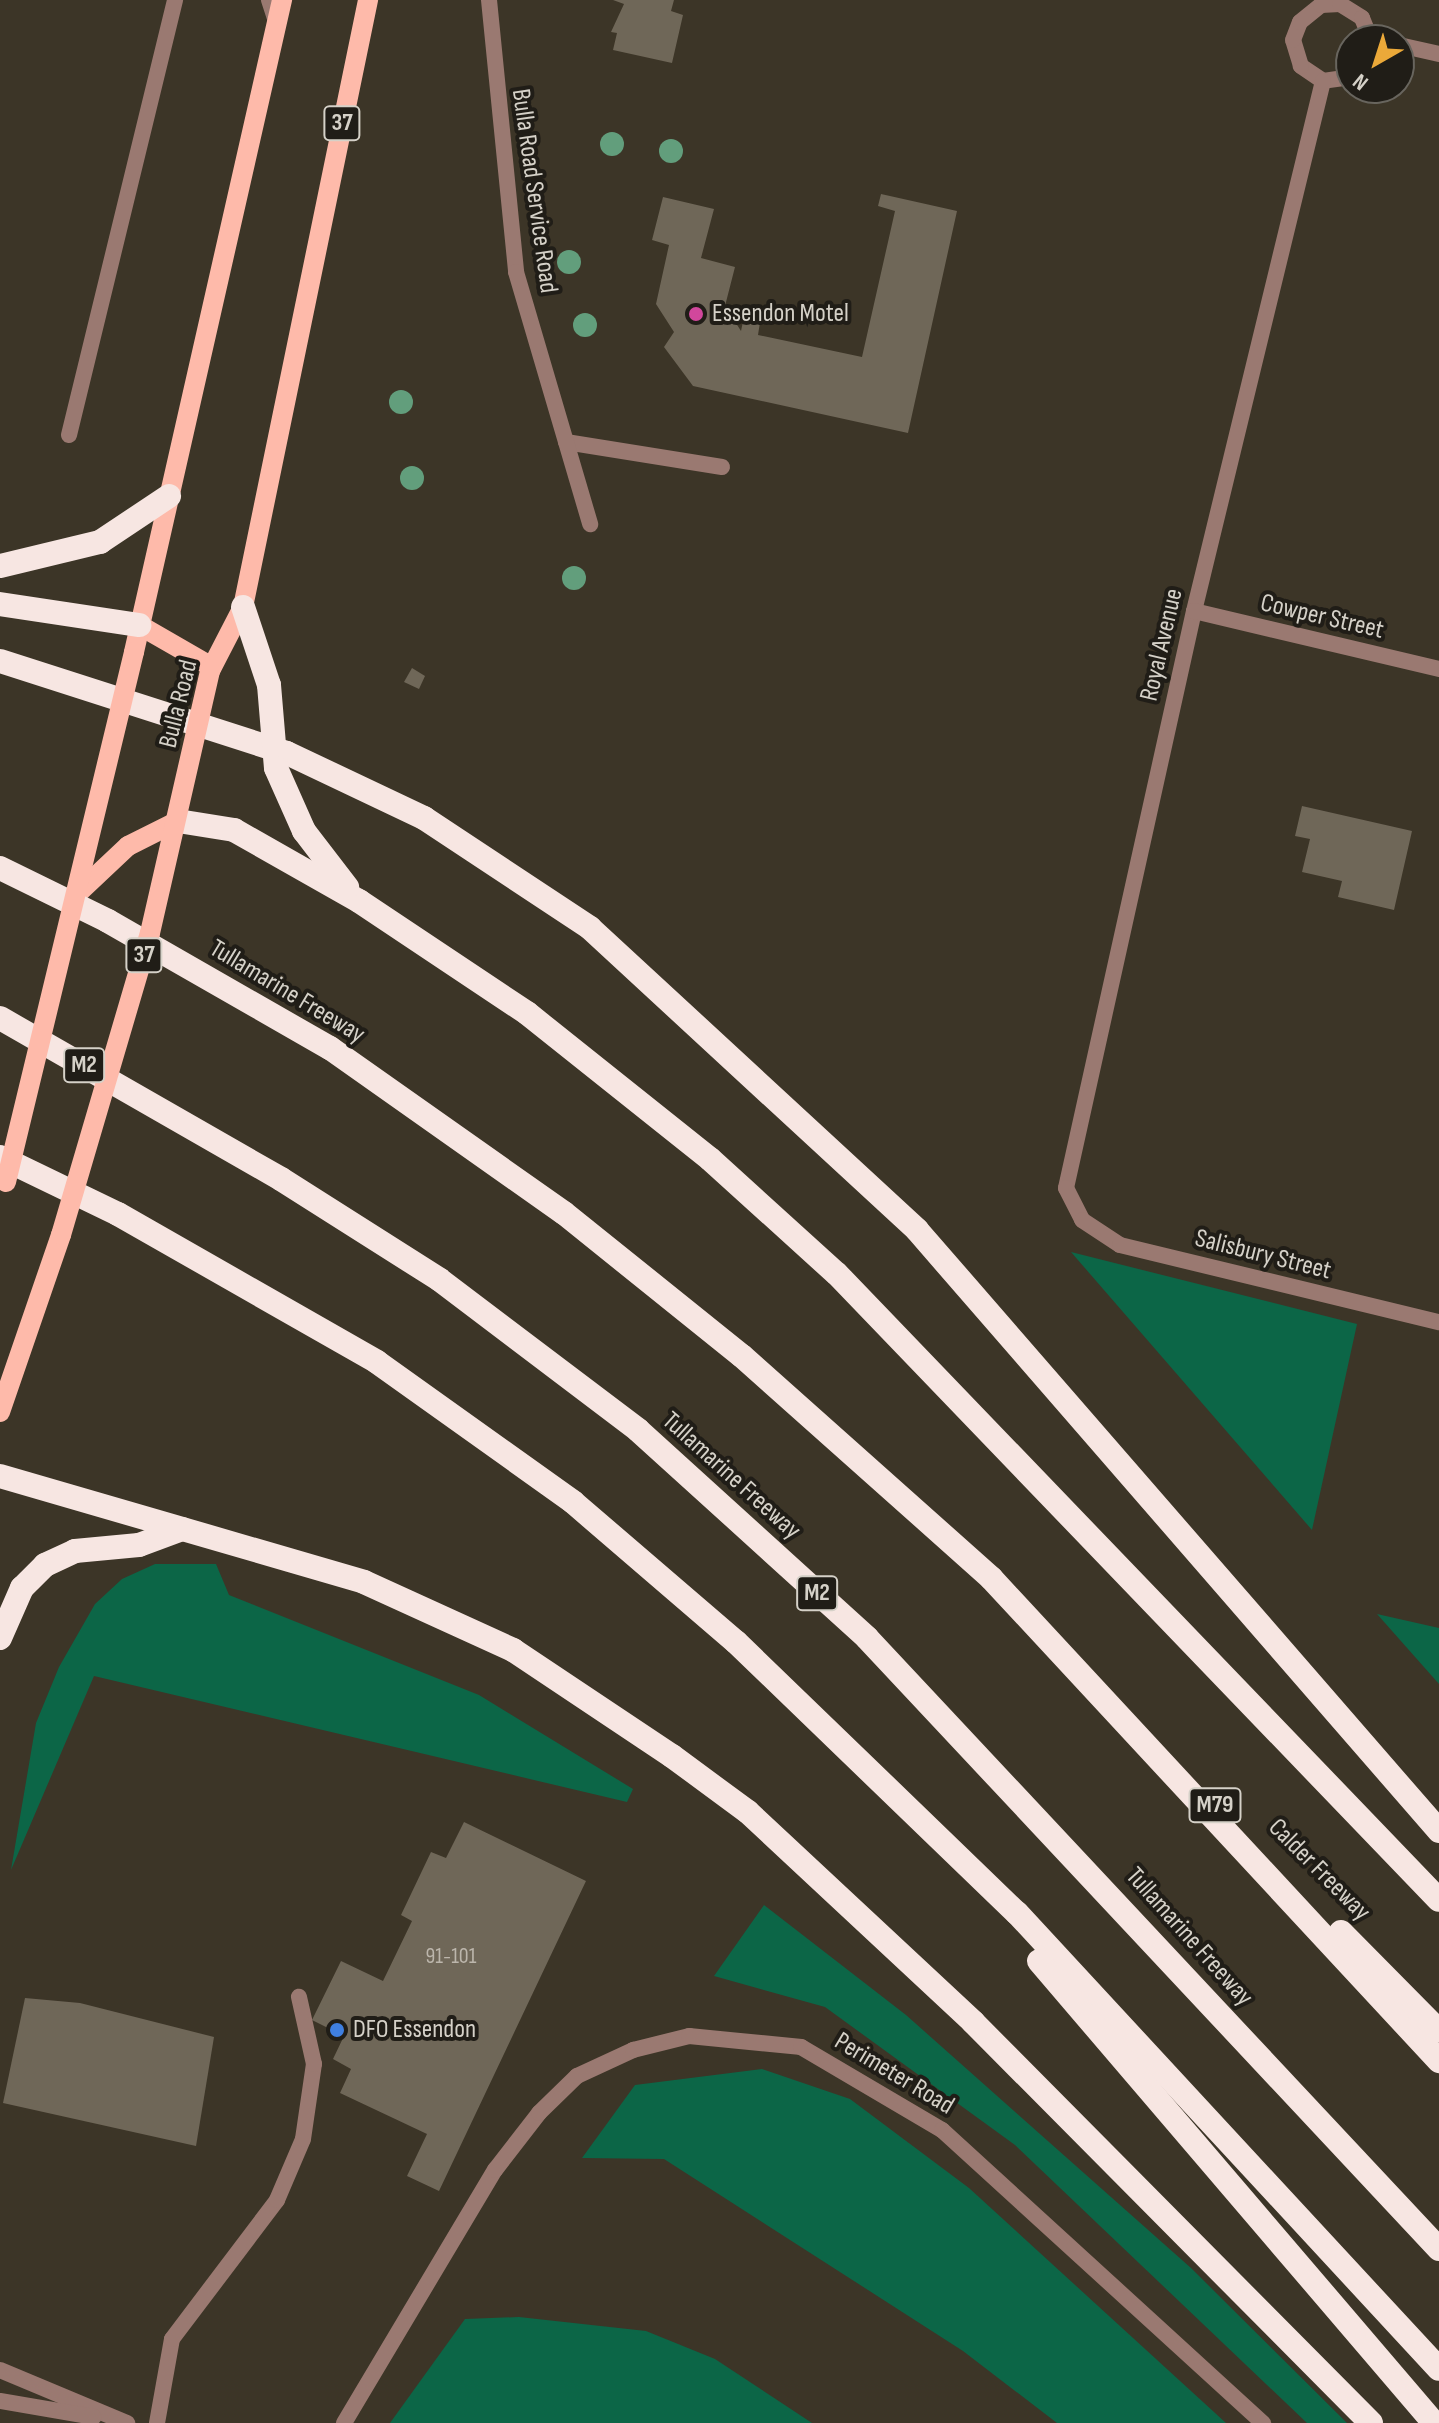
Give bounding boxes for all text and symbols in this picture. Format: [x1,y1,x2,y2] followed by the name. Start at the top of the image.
[1335,24,1415,104] north arrow
[1348,67,1374,96] text: N
[504,87,564,295] street label: Bulla Road Service Road
[322,103,362,143] road number: 37
[712,298,849,330] place label: Essendon Motel
[687,305,705,323] marker: Essendon Motel
[1134,586,1190,704] street label: Royal Avenue
[1257,588,1387,646] street label: Cowper Street
[153,657,205,751] street label: Bulla Road
[204,933,370,1051] street label: Tullamarine Freeway
[124,935,164,975] road number: 37
[62,1045,106,1085] road number: M2
[1192,1223,1334,1287] street label: Salisbury Street
[655,1406,807,1546] street label: Tullamarine Freeway
[795,1573,839,1613] road number: M2
[1187,1785,1243,1825] road number: M79
[1261,1812,1377,1928] street label: Calder Freeway
[1119,1861,1259,2013] street label: Tullamarine Freeway
[426,1944,476,1970] house number: 91-101
[353,2014,476,2046] place label: DFO Essendon
[328,2021,346,2039] marker: DFO Essendon
[829,2026,959,2122] street label: Perimeter Road

